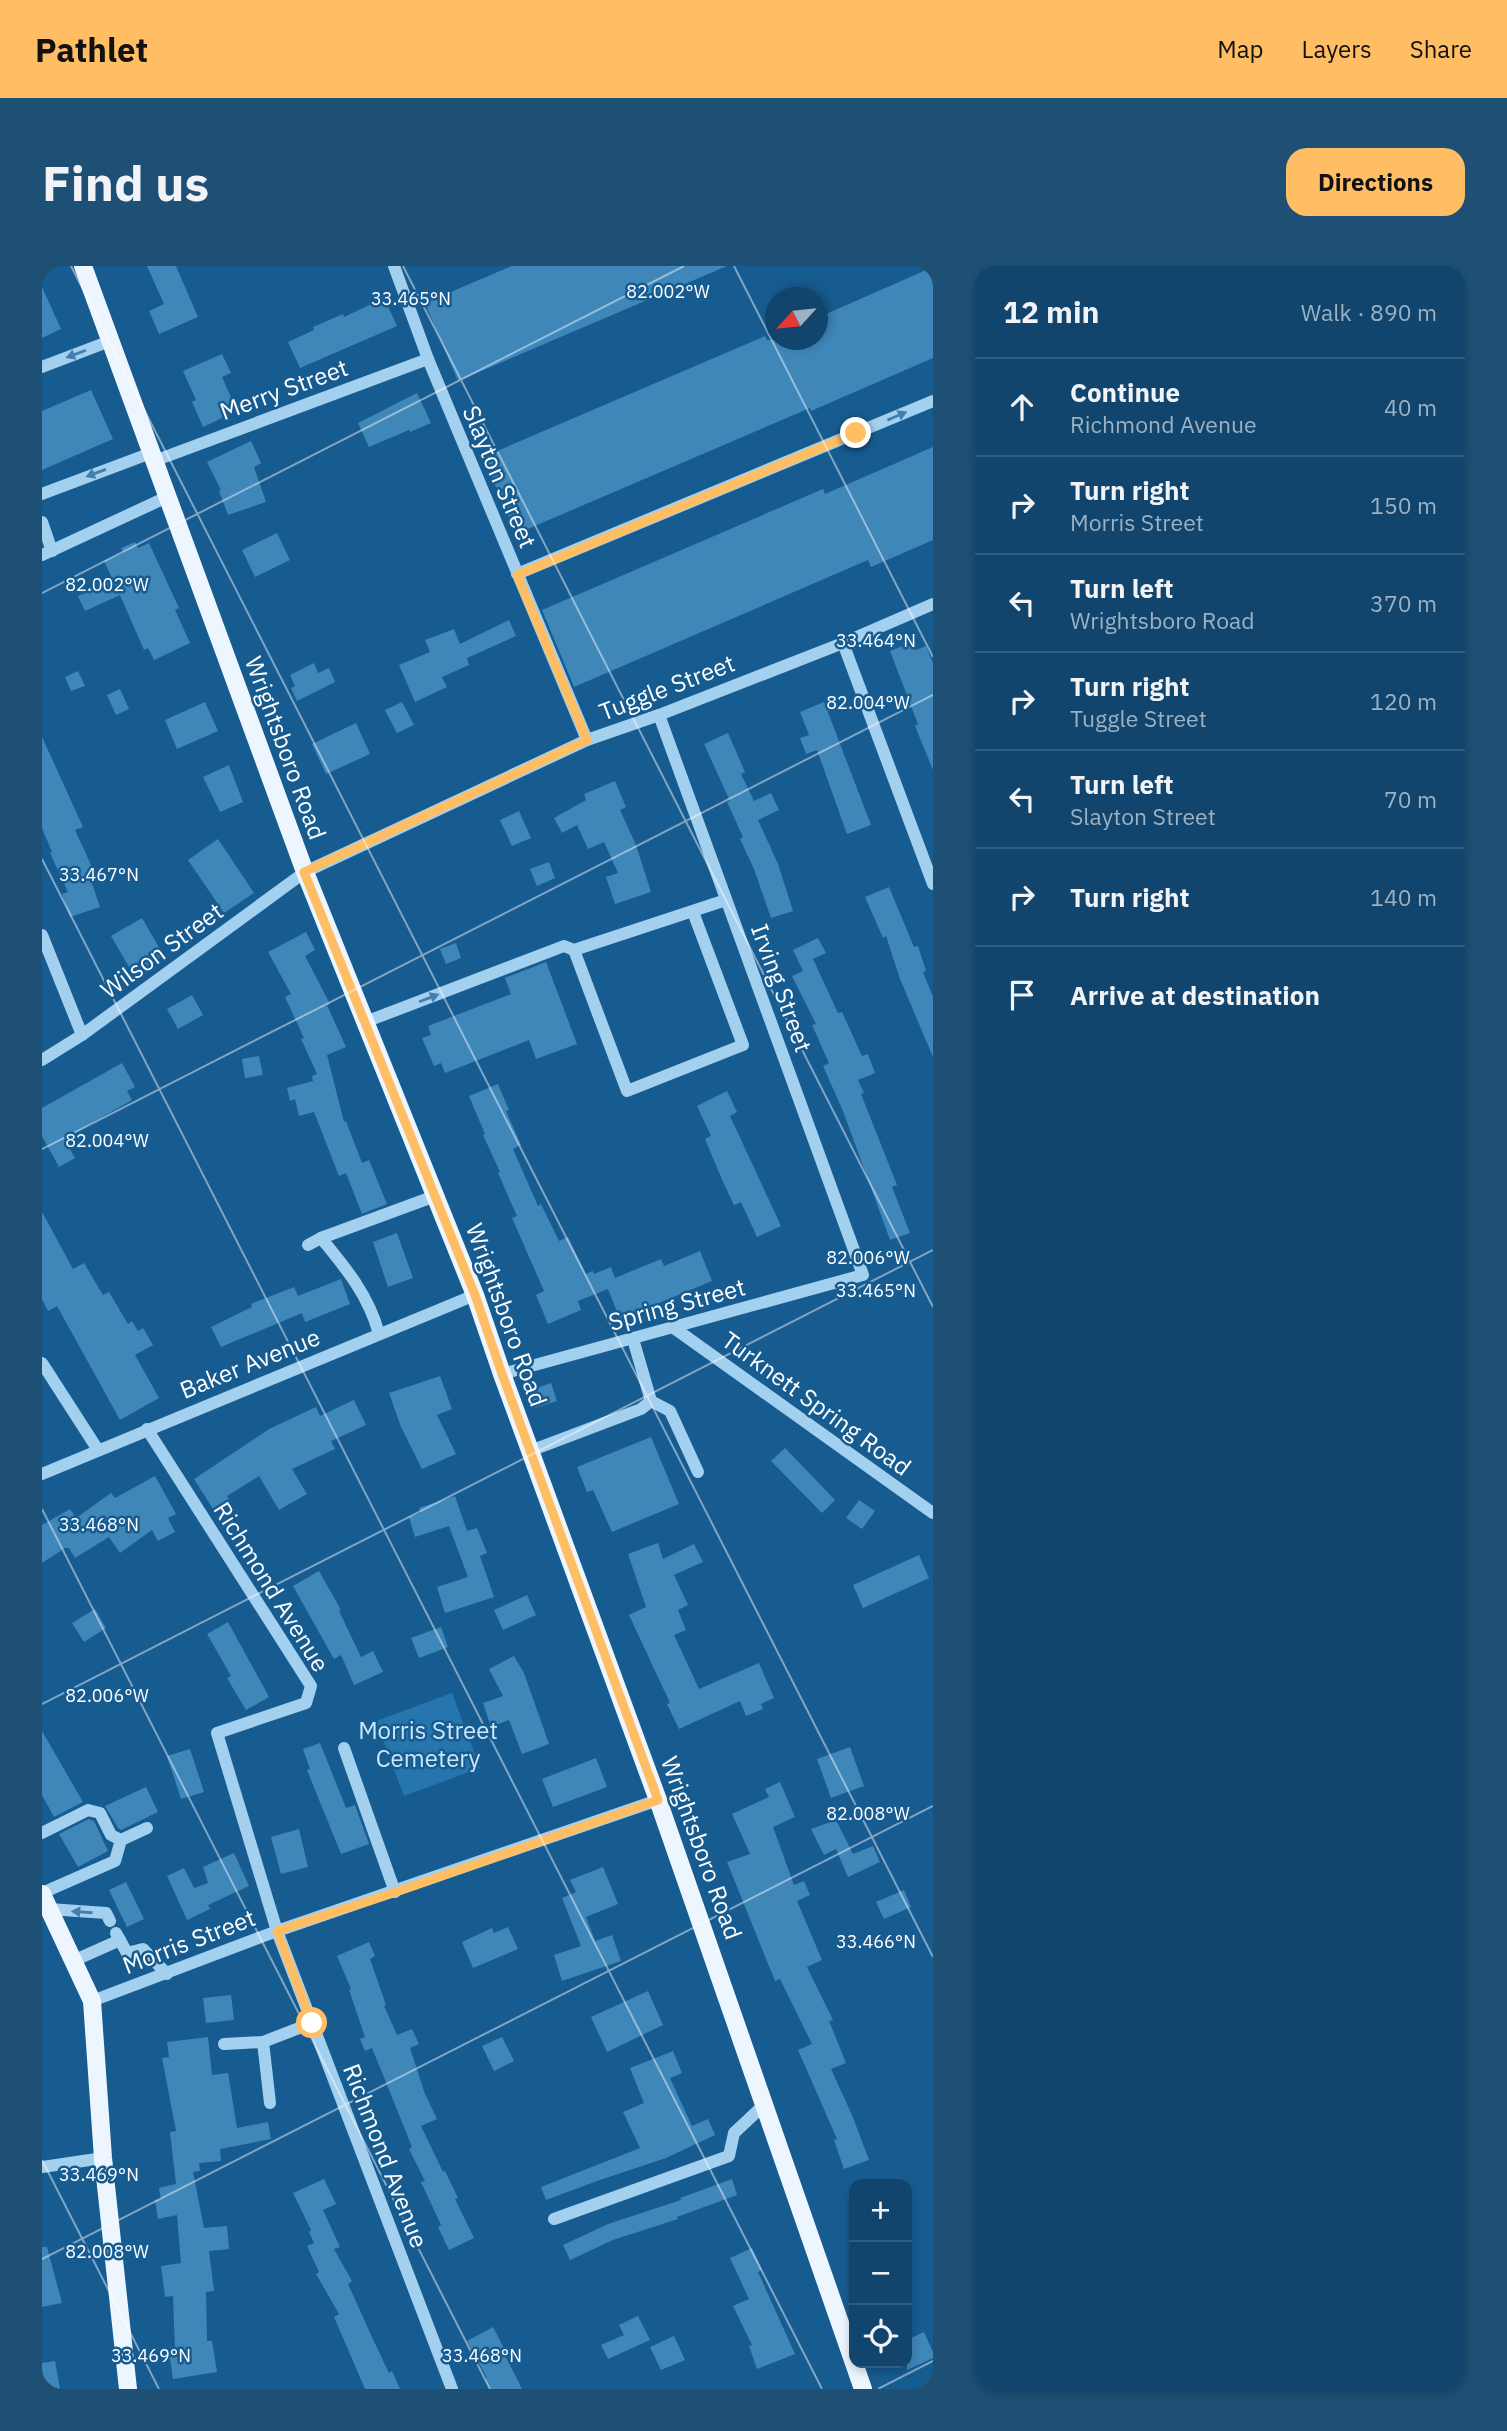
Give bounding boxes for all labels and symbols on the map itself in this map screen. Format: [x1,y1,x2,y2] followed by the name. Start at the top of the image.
[626,280,710,303] text: 82.002°W
[371,287,451,310] text: 33.465°N
[765,287,828,350] north arrow
[65,349,86,360] one-way arrow
[215,351,352,427] street label: Merry Street
[455,400,544,553] street label: Slayton Street
[887,410,907,422] one-way arrow
[840,417,871,448] route end
[86,468,107,479] one-way arrow
[65,573,149,596] text: 82.002°W
[836,629,916,652] text: 33.464°N
[594,647,739,728] street label: Tuggle Street
[238,652,334,844] street label: Wrightsboro Road
[826,691,910,714] text: 82.004°W
[59,863,139,886] text: 33.467°N
[94,895,229,1006] street label: Wilson Street
[744,919,820,1056] street label: Irving Street
[418,992,439,1003] one-way arrow
[65,1129,149,1152] text: 82.004°W
[459,1219,555,1411] street label: Wrightsboro Road
[826,1246,910,1269] text: 82.006°W
[605,1270,749,1338] street label: Spring Street
[836,1279,916,1302] text: 33.465°N
[175,1320,324,1406] street label: Baker Avenue
[716,1324,918,1483] street label: Turknett Spring Road
[207,1495,337,1678] street label: Richmond Avenue
[59,1513,139,1536] text: 33.468°N
[65,1684,149,1707] text: 82.006°W
[358,1714,498,1774] park label: Morris Street Cemetery
[654,1752,750,1944] street label: Wrightsboro Road
[826,1802,910,1825] text: 82.008°W
[118,1901,260,1981] street label: Morris Street
[71,1906,93,1917] one-way arrow
[836,1930,916,1953] text: 33.466°N
[296,2007,327,2038] route start
[336,2059,436,2252] street label: Richmond Avenue
[59,2163,139,2186] text: 33.469°N
[65,2240,149,2263] text: 82.008°W
[111,2344,191,2367] text: 33.469°N
[442,2344,522,2367] text: 33.468°N

